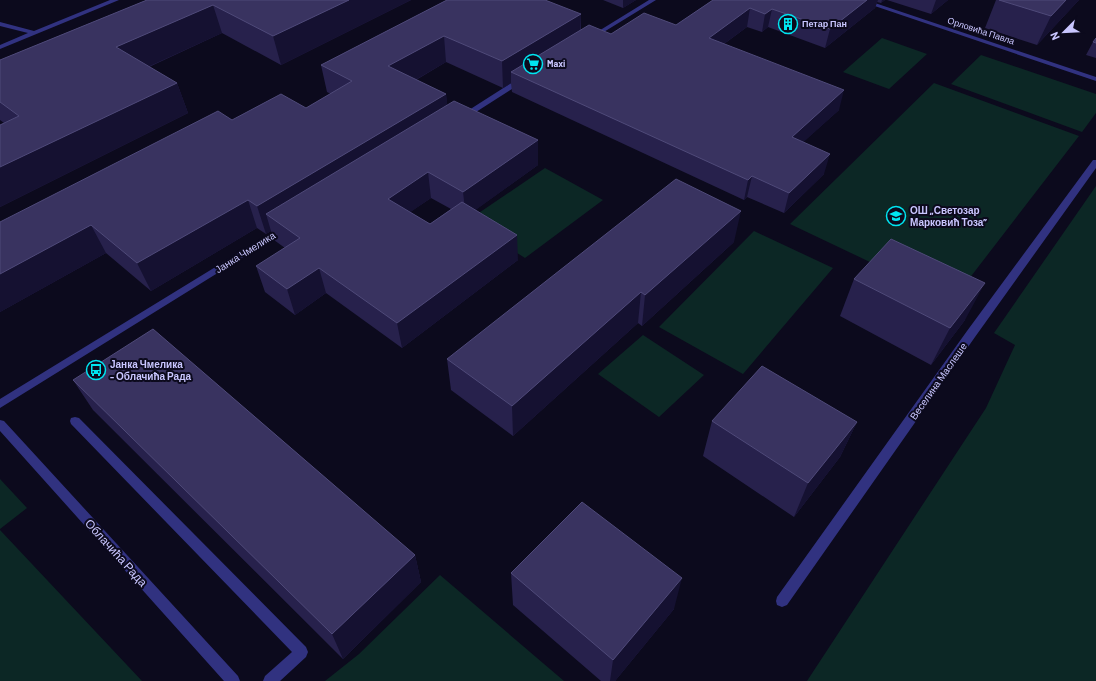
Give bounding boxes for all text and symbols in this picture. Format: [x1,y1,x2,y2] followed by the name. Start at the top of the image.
[1044,12,1084,52] north arrow
[777,13,799,35] building icon: Петар Пан
[946,14,1016,47] street label: Орловића Павла
[802,18,847,29] place label: Петар Пан
[1047,30,1062,42] text: N
[522,53,544,75] supermarket icon: Maxi
[547,58,565,69] place label: Maxi
[910,204,987,228] place label: ОШ „Светозар Марковић Тоза”
[885,205,907,227] school or university icon: ОШ „Светозар Марковић Тоза”
[213,229,278,275] street label: Јанка Чмелика
[907,340,969,422] street label: Веселина Маслеше
[110,358,192,382] place label: Јанка Чмелика - Облачића Рада
[85,359,107,381] bus stop icon: Јанка Чмелика - Облачића Рада
[82,516,151,590] street label: Облачића Рада

